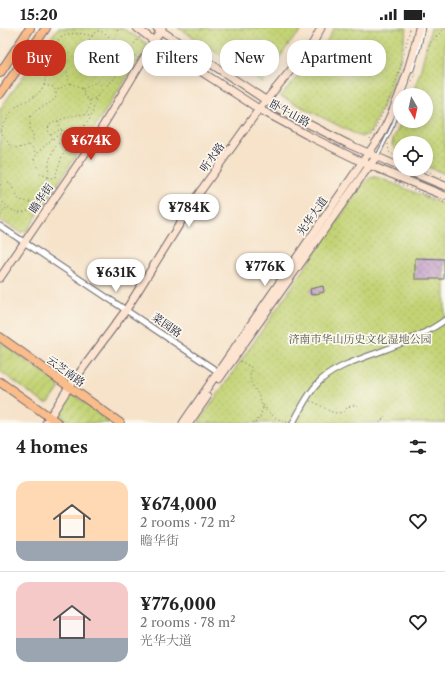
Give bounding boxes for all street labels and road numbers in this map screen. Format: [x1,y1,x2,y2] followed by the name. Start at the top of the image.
[267,96,313,130] street label: 卧牛山路
[197,140,227,174] street label: 听水路
[26,180,56,216] street label: 瞻华街
[294,194,330,238] street label: 光华大道
[149,310,185,340] street label: 菜园路
[44,352,88,390] street label: 云芝南路

